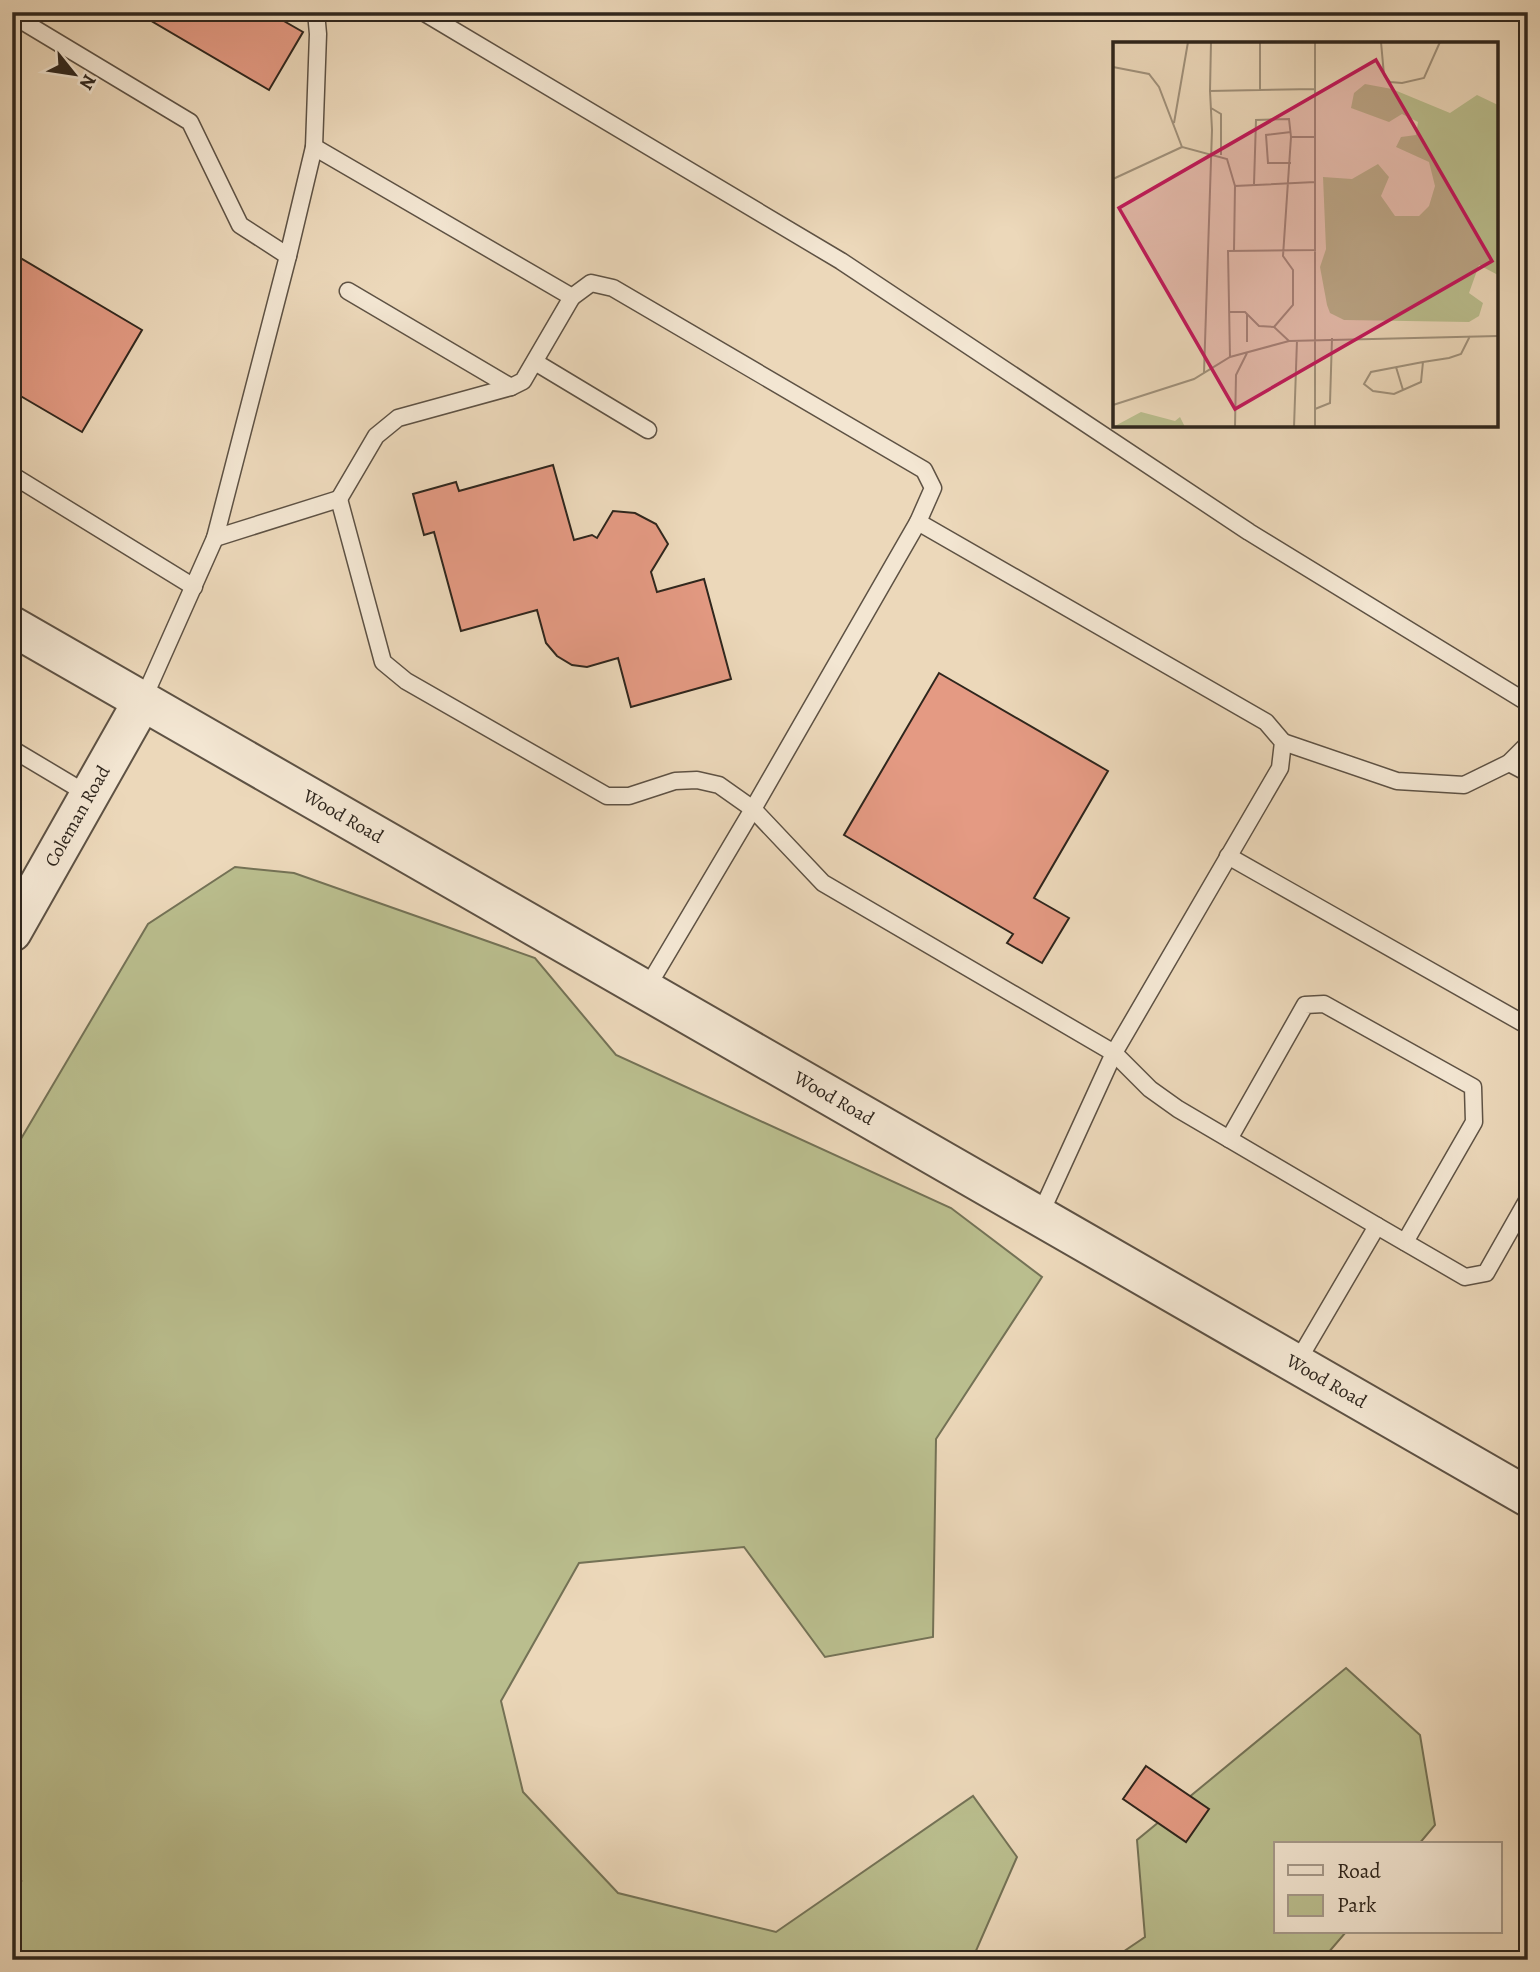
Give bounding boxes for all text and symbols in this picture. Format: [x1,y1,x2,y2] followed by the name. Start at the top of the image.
[38,38,108,108] north arrow
[1113,42,1498,427] inset map
[73,70,103,95] text: N
[38,760,117,872] street label: Coleman Road
[297,782,389,850] street label: Wood Road
[788,1064,880,1132] street label: Wood Road
[1281,1347,1372,1415] street label: Wood Road
[1274,1842,1502,1934] legend
[1337,1857,1381,1885] text: Road
[1337,1891,1377,1919] text: Park

